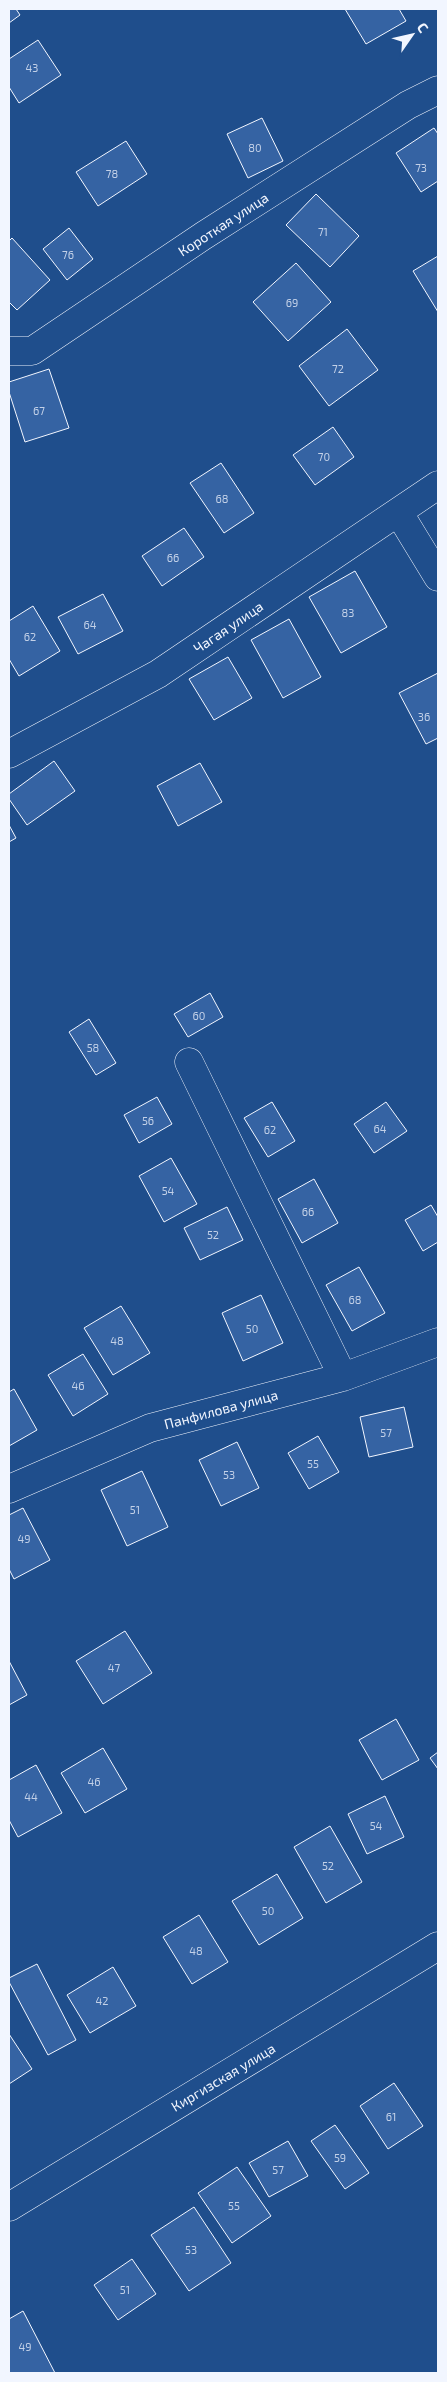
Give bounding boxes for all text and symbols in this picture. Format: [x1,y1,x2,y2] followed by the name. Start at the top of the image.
[387,10,437,60] north arrow
[414,19,433,36] text: С
[26,61,38,74] house number: 43
[248,141,262,154] house number: 80
[415,161,427,174] house number: 73
[106,167,118,180] house number: 78
[175,188,271,260] street label: Короткая улица
[318,225,328,238] house number: 71
[62,248,74,261] house number: 76
[286,296,298,309] house number: 69
[332,362,344,375] house number: 72
[33,404,45,417] house number: 67
[318,450,330,463] house number: 70
[216,492,228,505] house number: 68
[167,551,179,564] house number: 66
[190,597,266,657] street label: Чагая улица
[342,606,354,619] house number: 83
[83,618,97,631] house number: 64
[24,630,36,643] house number: 62
[418,710,430,723] house number: 36
[193,1009,205,1022] house number: 60
[87,1041,99,1054] house number: 58
[142,1114,154,1127] house number: 56
[373,1122,387,1135] house number: 64
[264,1123,276,1136] house number: 62
[162,1184,175,1197] house number: 54
[302,1205,314,1218] house number: 66
[207,1228,219,1241] house number: 52
[349,1293,361,1306] house number: 68
[246,1322,258,1335] house number: 50
[110,1334,124,1347] house number: 48
[71,1379,85,1392] house number: 46
[162,1386,280,1432] street label: Панфилова улица
[380,1426,392,1439] house number: 57
[307,1457,319,1470] house number: 55
[223,1468,235,1481] house number: 53
[130,1503,140,1516] house number: 51
[17,1532,31,1545] house number: 49
[108,1661,121,1674] house number: 47
[87,1775,101,1788] house number: 46
[24,1790,38,1803] house number: 44
[370,1819,383,1832] house number: 54
[322,1859,334,1872] house number: 52
[262,1904,274,1917] house number: 50
[189,1944,203,1957] house number: 48
[96,1994,108,2007] house number: 42
[168,2039,278,2115] street label: Киргизская улица
[386,2110,396,2123] house number: 61
[334,2151,346,2164] house number: 59
[272,2163,284,2176] house number: 57
[228,2199,240,2212] house number: 55
[185,2243,197,2256] house number: 53
[120,2283,130,2296] house number: 51
[18,2340,32,2353] house number: 49

